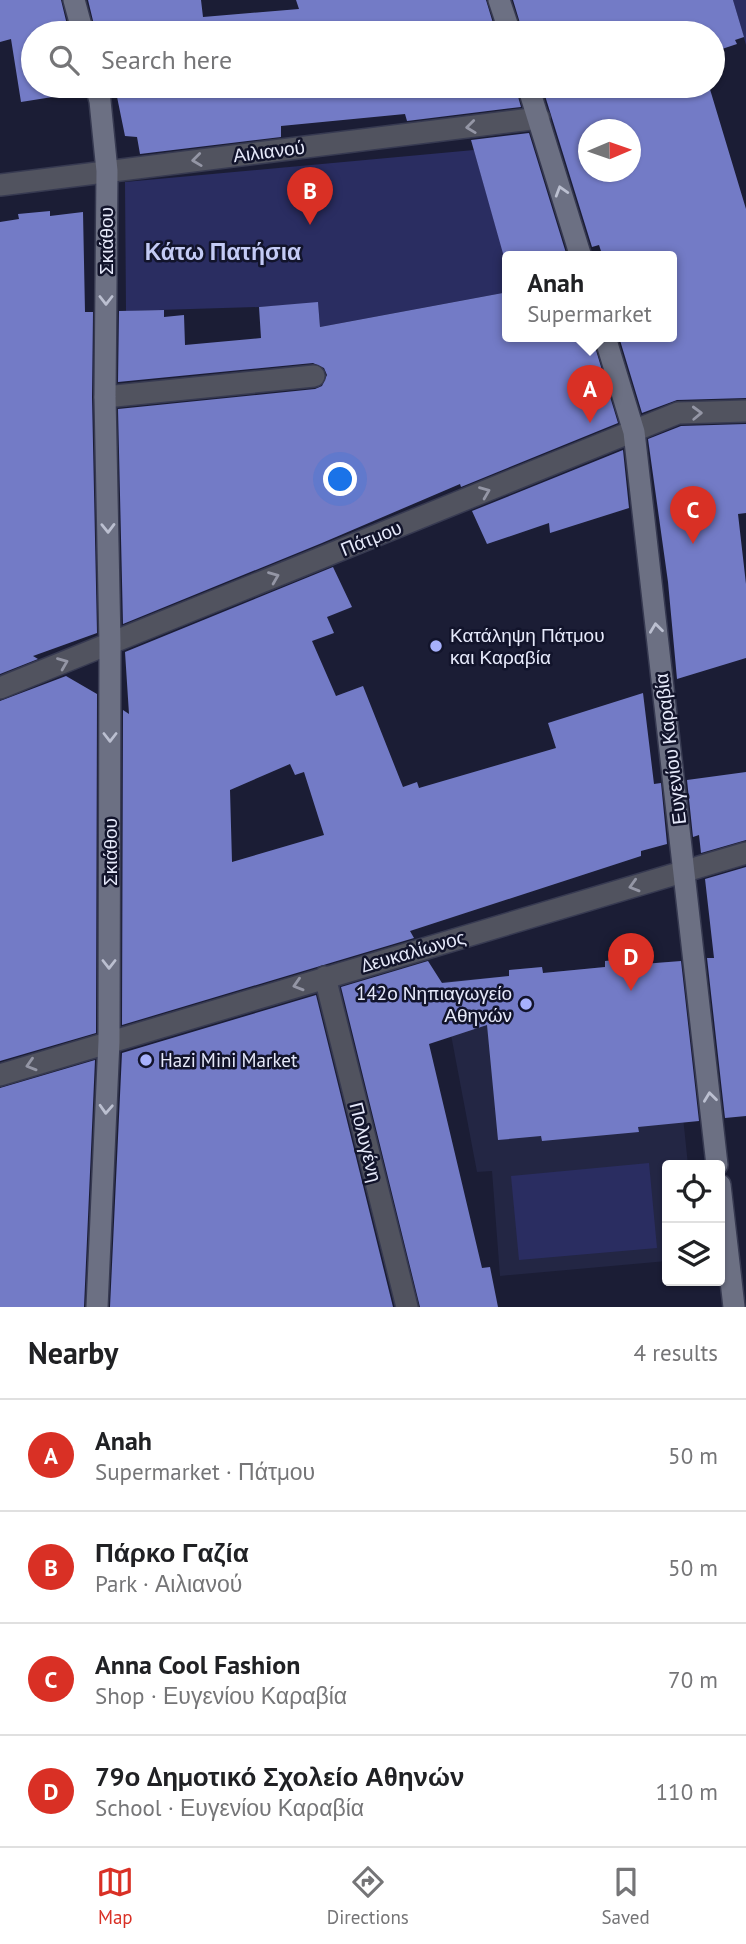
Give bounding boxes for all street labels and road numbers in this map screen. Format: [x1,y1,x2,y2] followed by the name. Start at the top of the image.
[232,135,306,167] street label: Αιλιανού
[94,207,118,275] street label: Σκιάθου
[337,515,405,561] street label: Πάτμου
[649,672,691,826] street label: Ευγενίου Καραβία
[98,818,122,886] street label: Σκιάθου
[358,925,468,977] street label: Δευκαλίωνος
[345,1100,387,1184] street label: Πολυγένη

